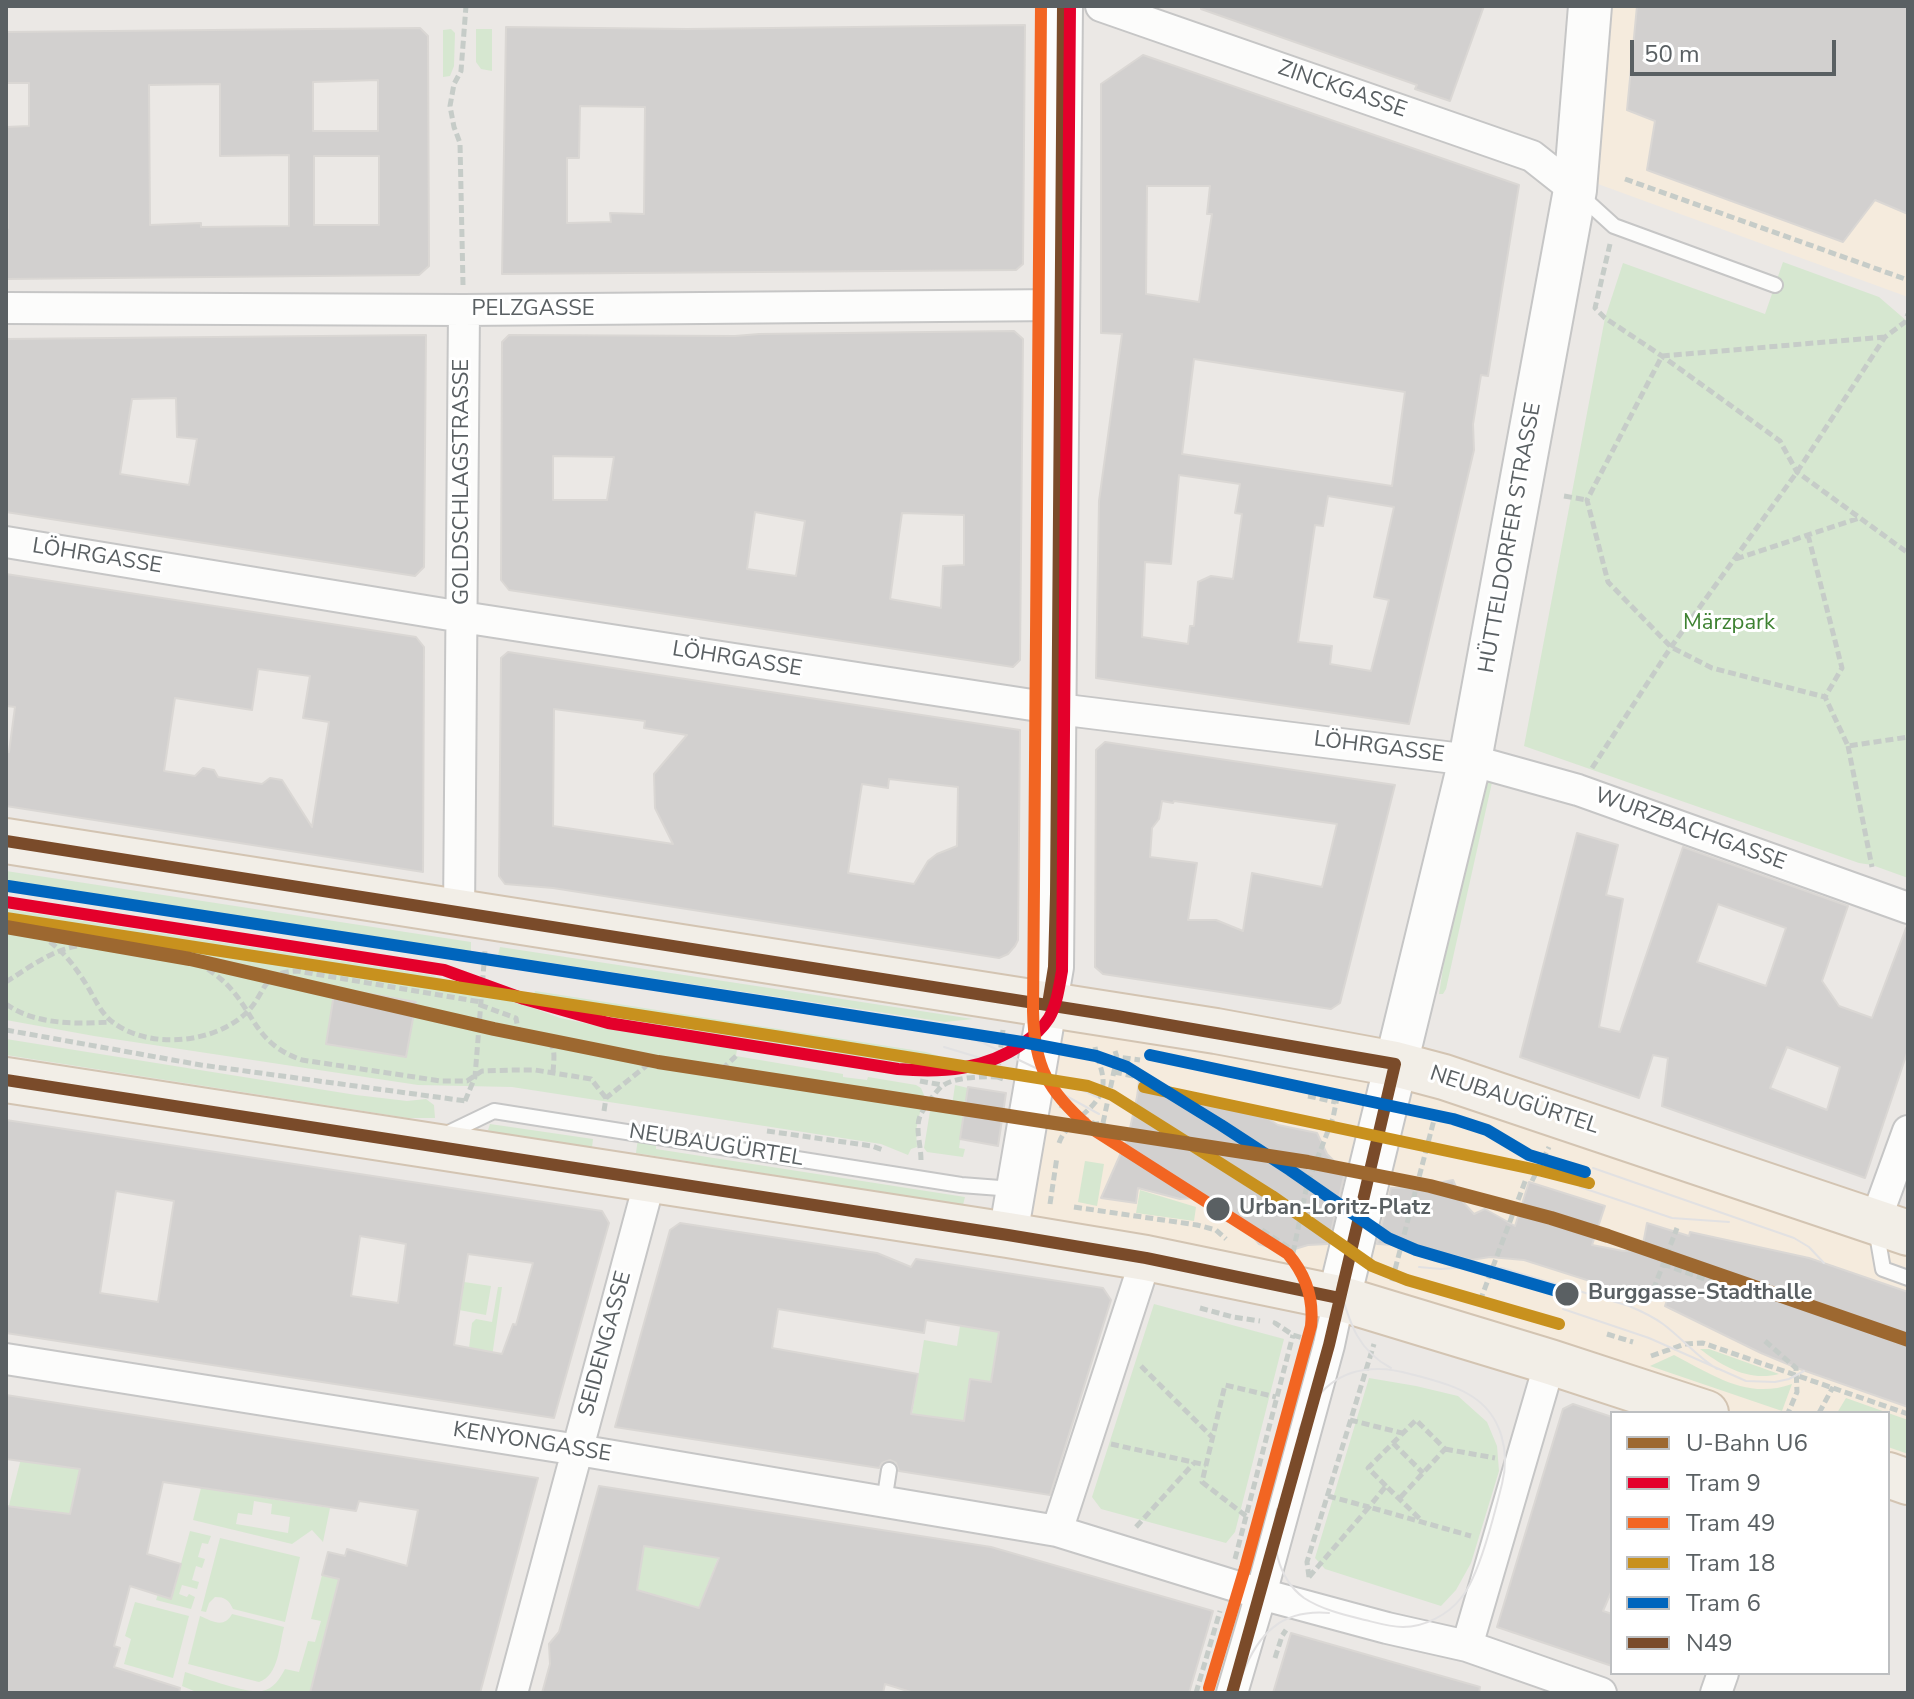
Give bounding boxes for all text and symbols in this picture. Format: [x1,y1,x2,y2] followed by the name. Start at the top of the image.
[1634,24,1840,74] scale bar
[1644,38,1700,70] text: 50 m
[1274,56,1410,124] street label: ZINCKGASSE
[471,297,595,323] street label: PELZGASSE
[450,359,476,605] street label: GOLDSCHLAGSTRASSE
[1474,401,1548,675] street label: HÜTTELDORFER STRASSE
[30,534,164,580] street label: LÖHRGASSE
[1683,611,1775,637] park label: Märzpark
[670,637,804,683] street label: LÖHRGASSE
[1312,727,1446,769] street label: LÖHRGASSE
[1591,783,1789,877] street label: WURZBACHGASSE
[1426,1061,1602,1141] street label: NEUBAUGÜRTEL
[627,1119,805,1173] street label: NEUBAUGÜRTEL
[1204,1195,1232,1223] marker: Urban-Loritz-Platz
[1239,1196,1431,1222] place label: Urban-Loritz-Platz
[574,1269,638,1419] street label: SEIDENGASSE
[1553,1280,1581,1308] marker: Burggasse-Stadthalle
[1588,1281,1812,1307] place label: Burggasse-Stadthalle
[1610,1411,1890,1675] legend
[451,1417,613,1469] street label: KENYONGASSE
[1686,1427,1808,1459] text: U-Bahn U6
[1686,1467,1761,1499] text: Tram 9
[1686,1507,1775,1539] text: Tram 49
[1686,1547,1775,1579] text: Tram 18
[1686,1587,1761,1619] text: Tram 6
[1686,1627,1733,1659] text: N49

